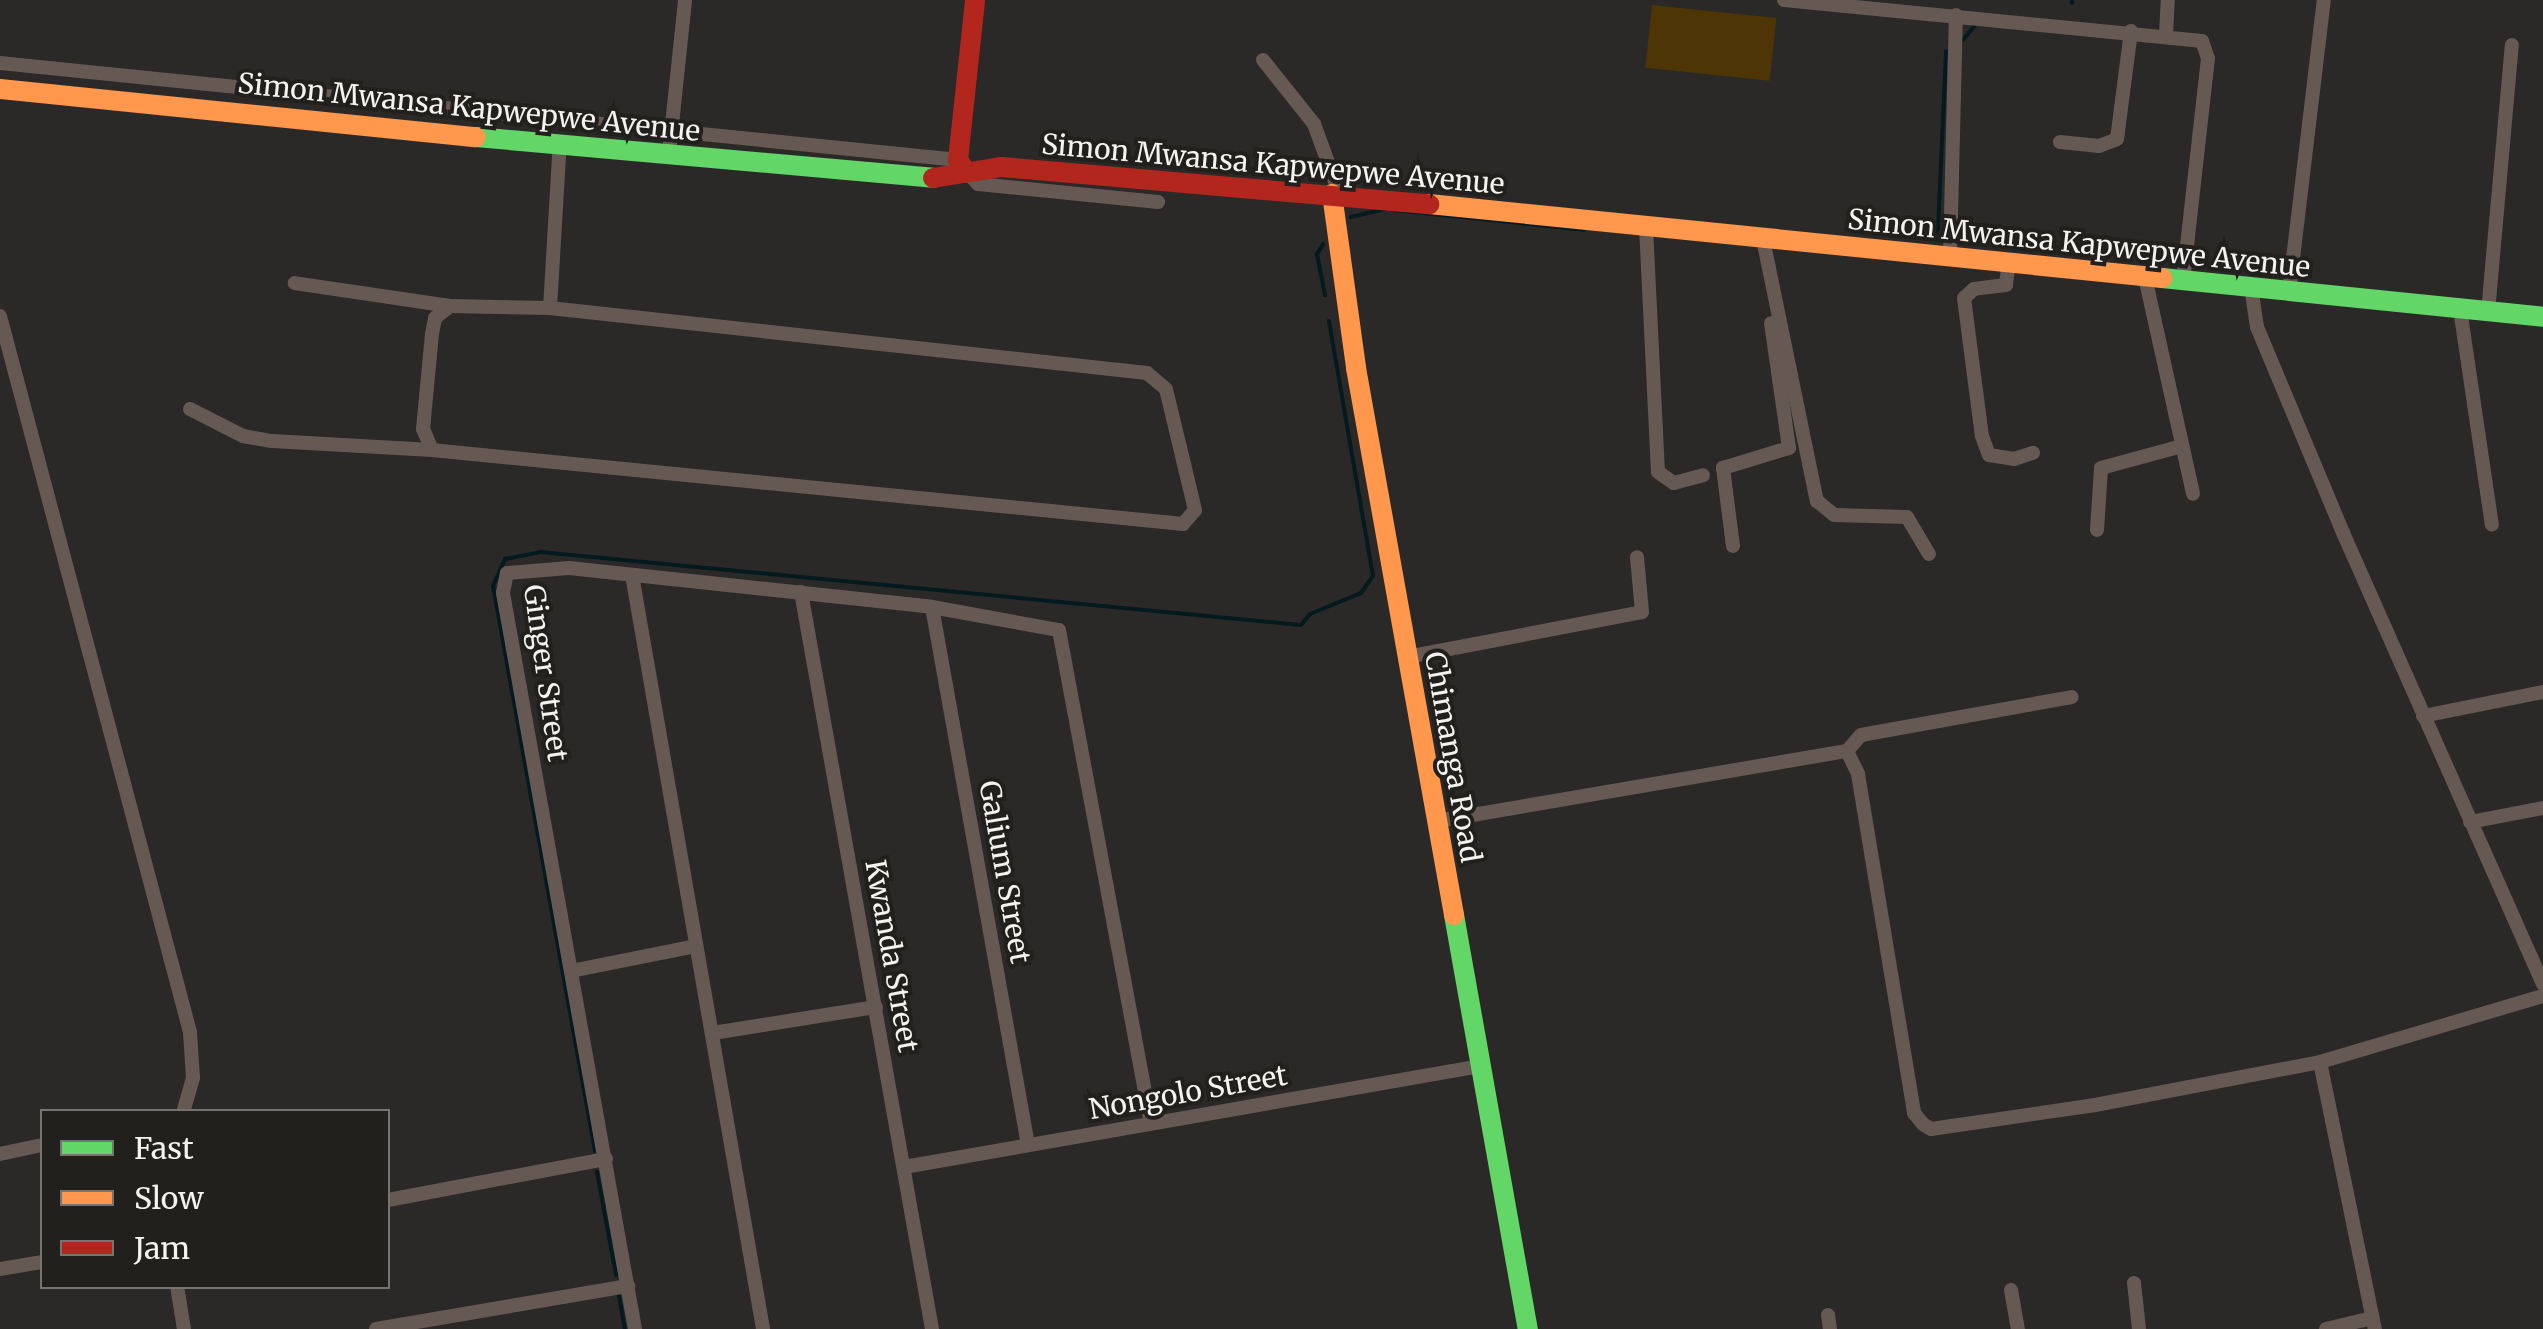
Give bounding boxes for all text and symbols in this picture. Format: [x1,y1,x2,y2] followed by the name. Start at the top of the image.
[236,66,702,148] street label: Simon Mwansa Kapwepwe Avenue
[1040,127,1506,201] street label: Simon Mwansa Kapwepwe Avenue
[1846,202,2312,284] street label: Simon Mwansa Kapwepwe Avenue
[517,583,575,763] street label: Ginger Street
[1418,649,1488,865] street label: Chimanga Road
[972,778,1038,966] street label: Galium Street
[859,857,925,1055] street label: Kwanda Street
[1086,1058,1290,1126] street label: Nongolo Street
[40,1109,390,1289] legend
[134,1129,194,1167] text: Fast
[134,1179,204,1217] text: Slow
[134,1229,190,1267] text: Jam

